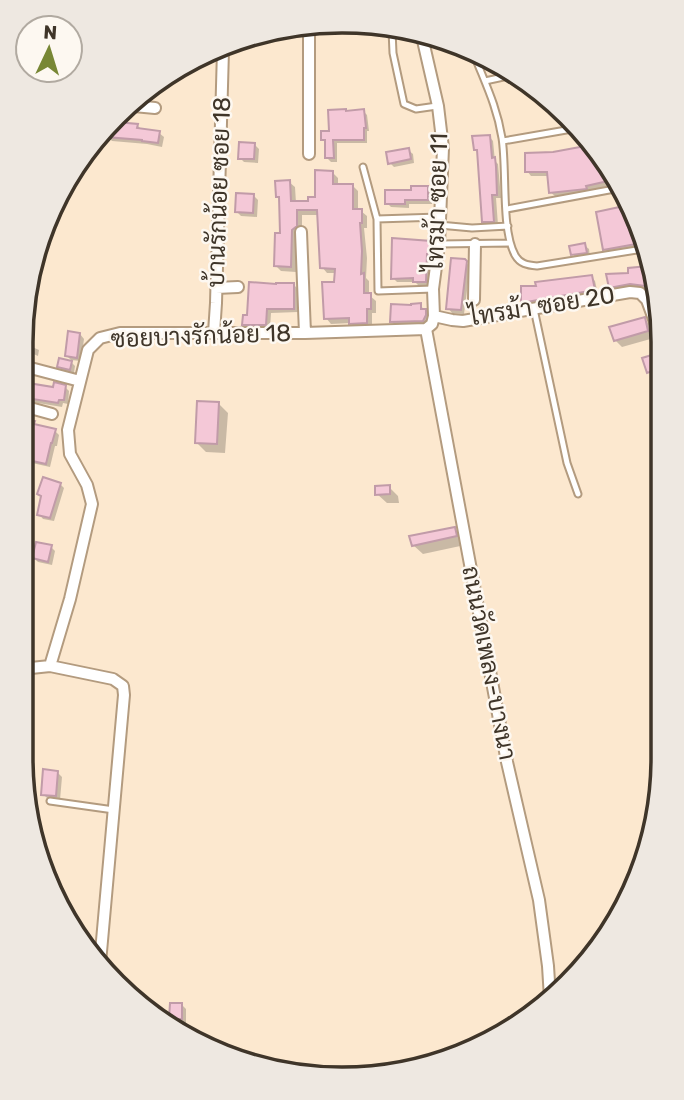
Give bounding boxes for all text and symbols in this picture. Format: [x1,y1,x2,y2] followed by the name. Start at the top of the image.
[14,14,84,84] north arrow
[43,21,58,44] text: N
[201,96,236,288] street label: บ้านรักน้อย ซอย 18
[419,132,453,273] street label: ไทรม้า ซอย 11
[465,279,617,332] street label: ไทรม้า ซอย 20
[110,318,292,353] street label: ซอยบางรักน้อย 18
[456,564,522,762] street label: ถนนวัดเพลง-บางนา

